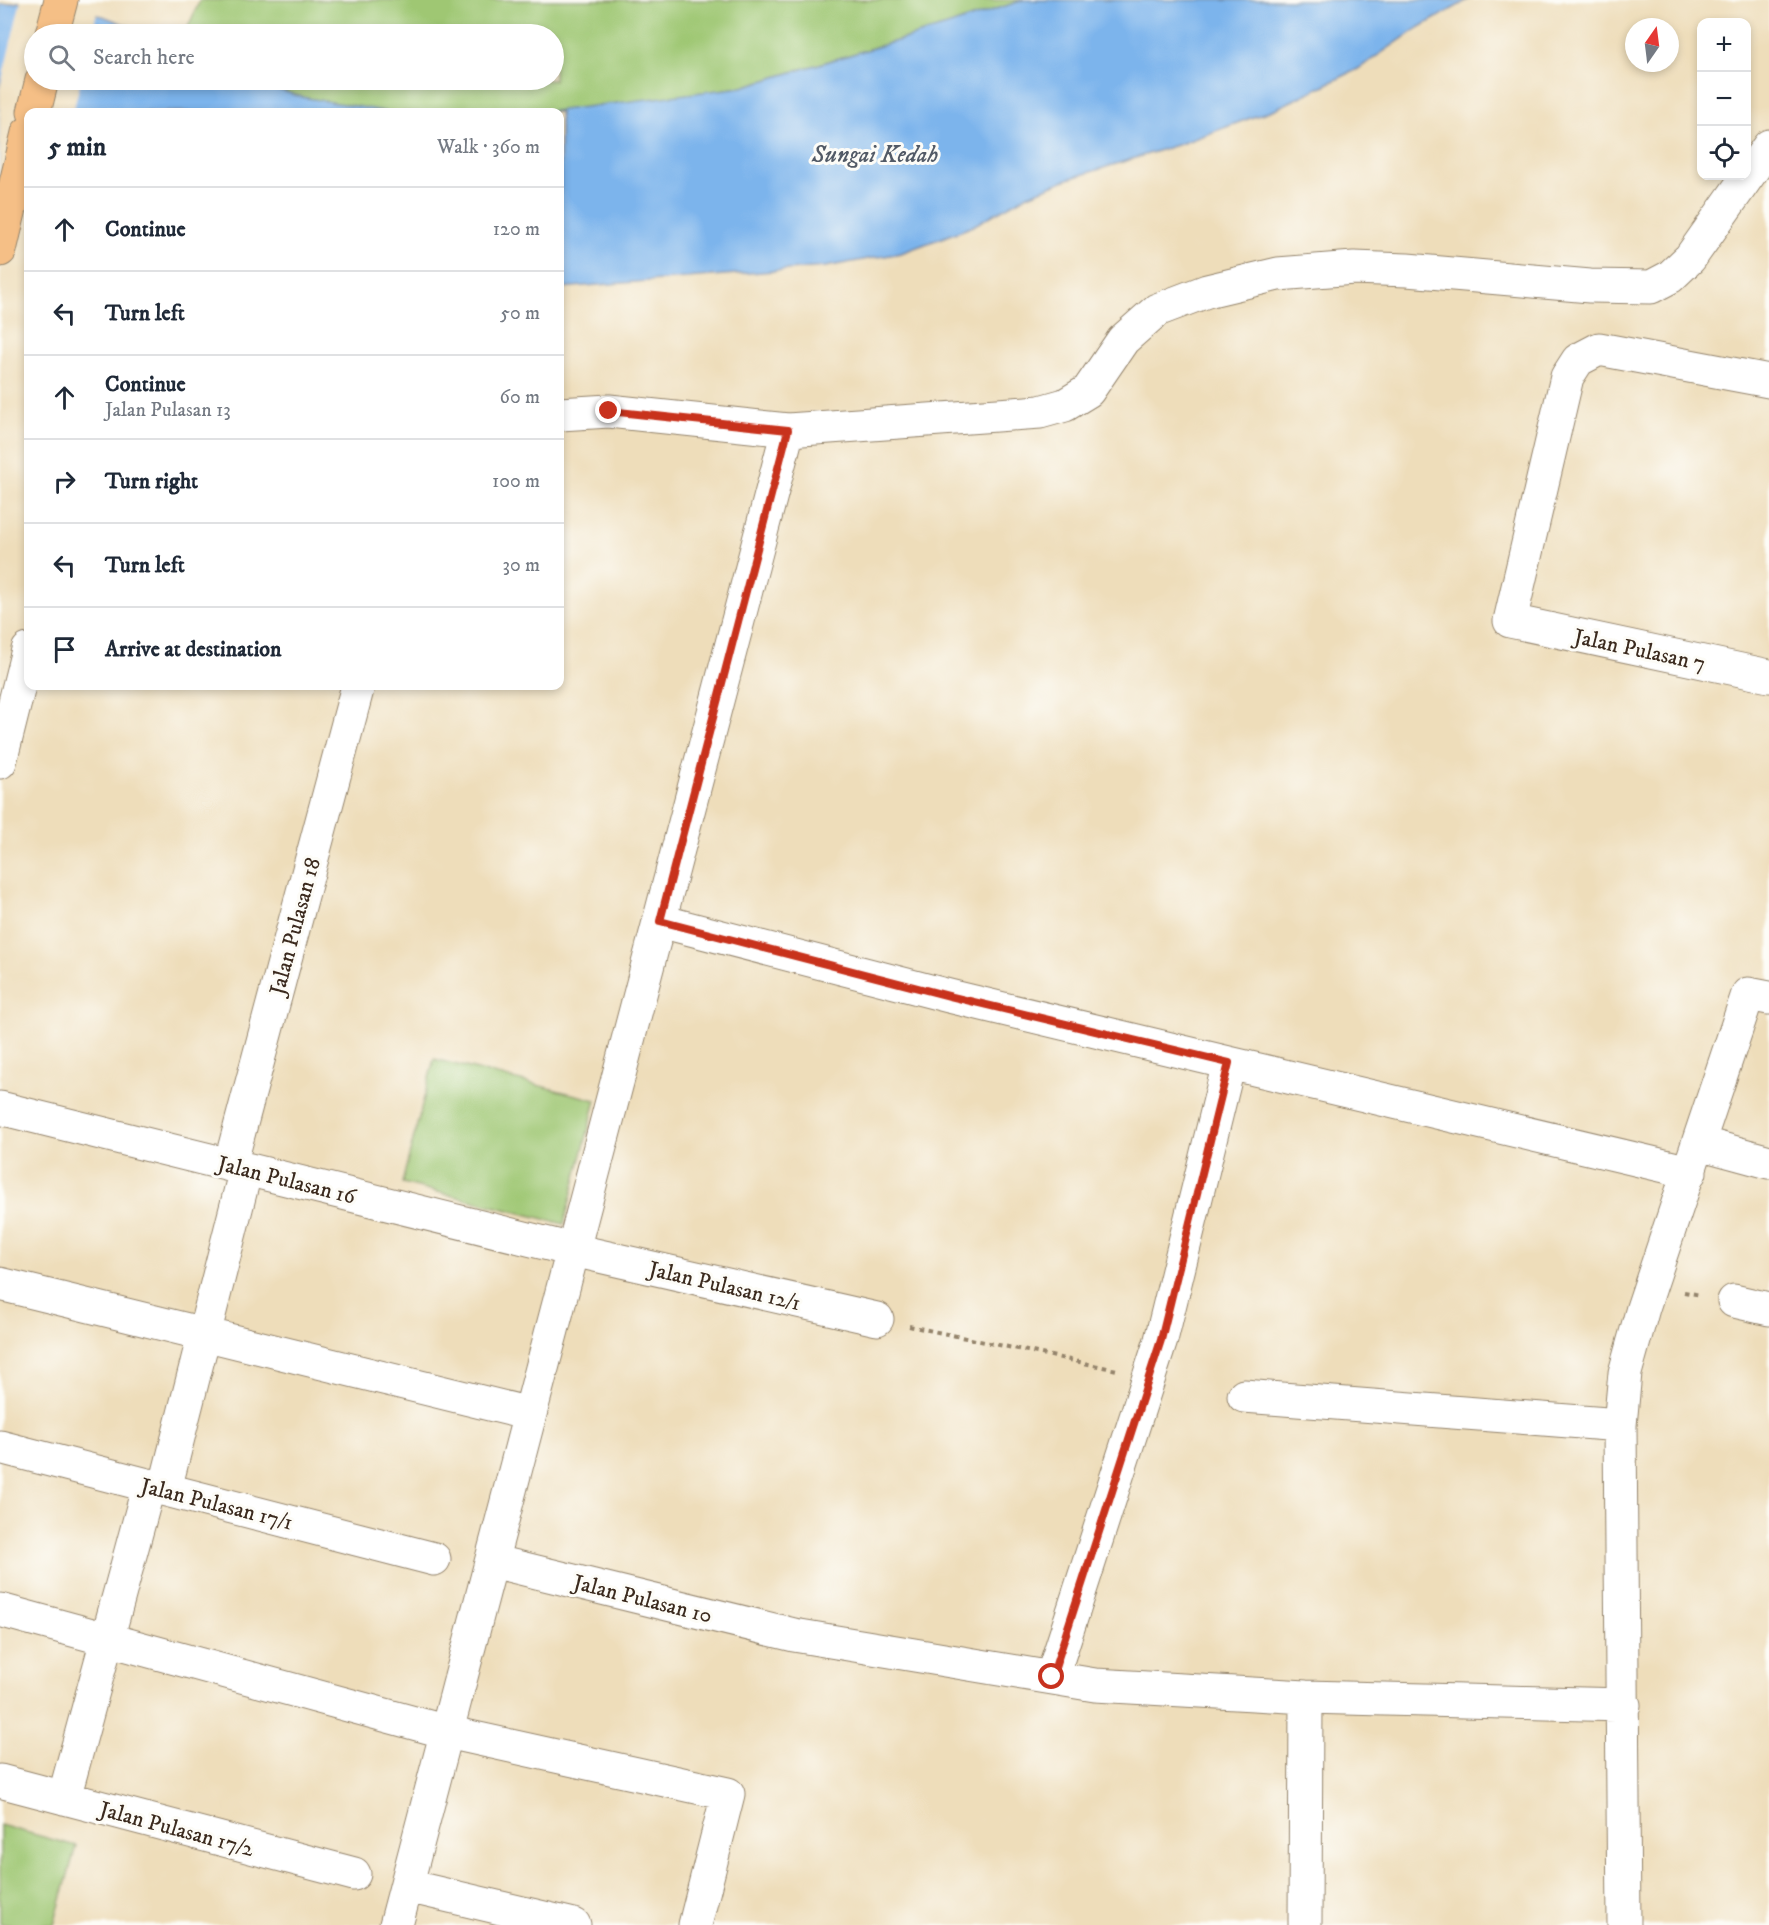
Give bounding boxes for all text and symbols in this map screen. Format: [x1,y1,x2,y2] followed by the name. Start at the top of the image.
[1625,18,1679,72] north arrow
[1697,18,1751,180] map controls
[1697,18,1751,72] button: +
[24,24,564,90] search box
[45,41,78,74] icon: search
[93,44,195,71] text: Search here
[1697,72,1751,126] button: −
[1697,126,1751,180] button: locate
[48,131,106,164] text: 5 min
[437,135,540,160] text: Walk · 360 m
[811,140,939,170] water label: Sungai Kedah
[48,213,81,246] icon: ahead
[105,216,186,243] text: Continue
[493,217,540,242] text: 120 m
[48,297,81,330] icon: left
[105,300,185,327] text: Turn left
[500,301,540,326] text: 50 m
[105,371,186,398] text: Continue
[48,381,81,414] icon: ahead
[500,385,540,410] text: 60 m
[595,397,621,423] route end
[105,398,231,423] text: Jalan Pulasan 13
[48,465,81,498] icon: right
[105,468,198,495] text: Turn right
[492,469,540,494] text: 100 m
[48,549,81,582] icon: left
[105,552,185,579] text: Turn left
[502,553,540,578] text: 30 m
[1570,623,1708,678] street label: Jalan Pulasan 7
[48,633,81,666] icon: arrive
[105,636,282,663] text: Arrive at destination
[264,855,327,1000] street label: Jalan Pulasan 18
[213,1150,360,1211] street label: Jalan Pulasan 16
[644,1255,803,1317] street label: Jalan Pulasan 12/1
[136,1472,295,1536] street label: Jalan Pulasan 17/1
[569,1569,715,1630] street label: Jalan Pulasan 10
[1038,1663,1064,1689] route start
[95,1795,257,1863] street label: Jalan Pulasan 17/2

